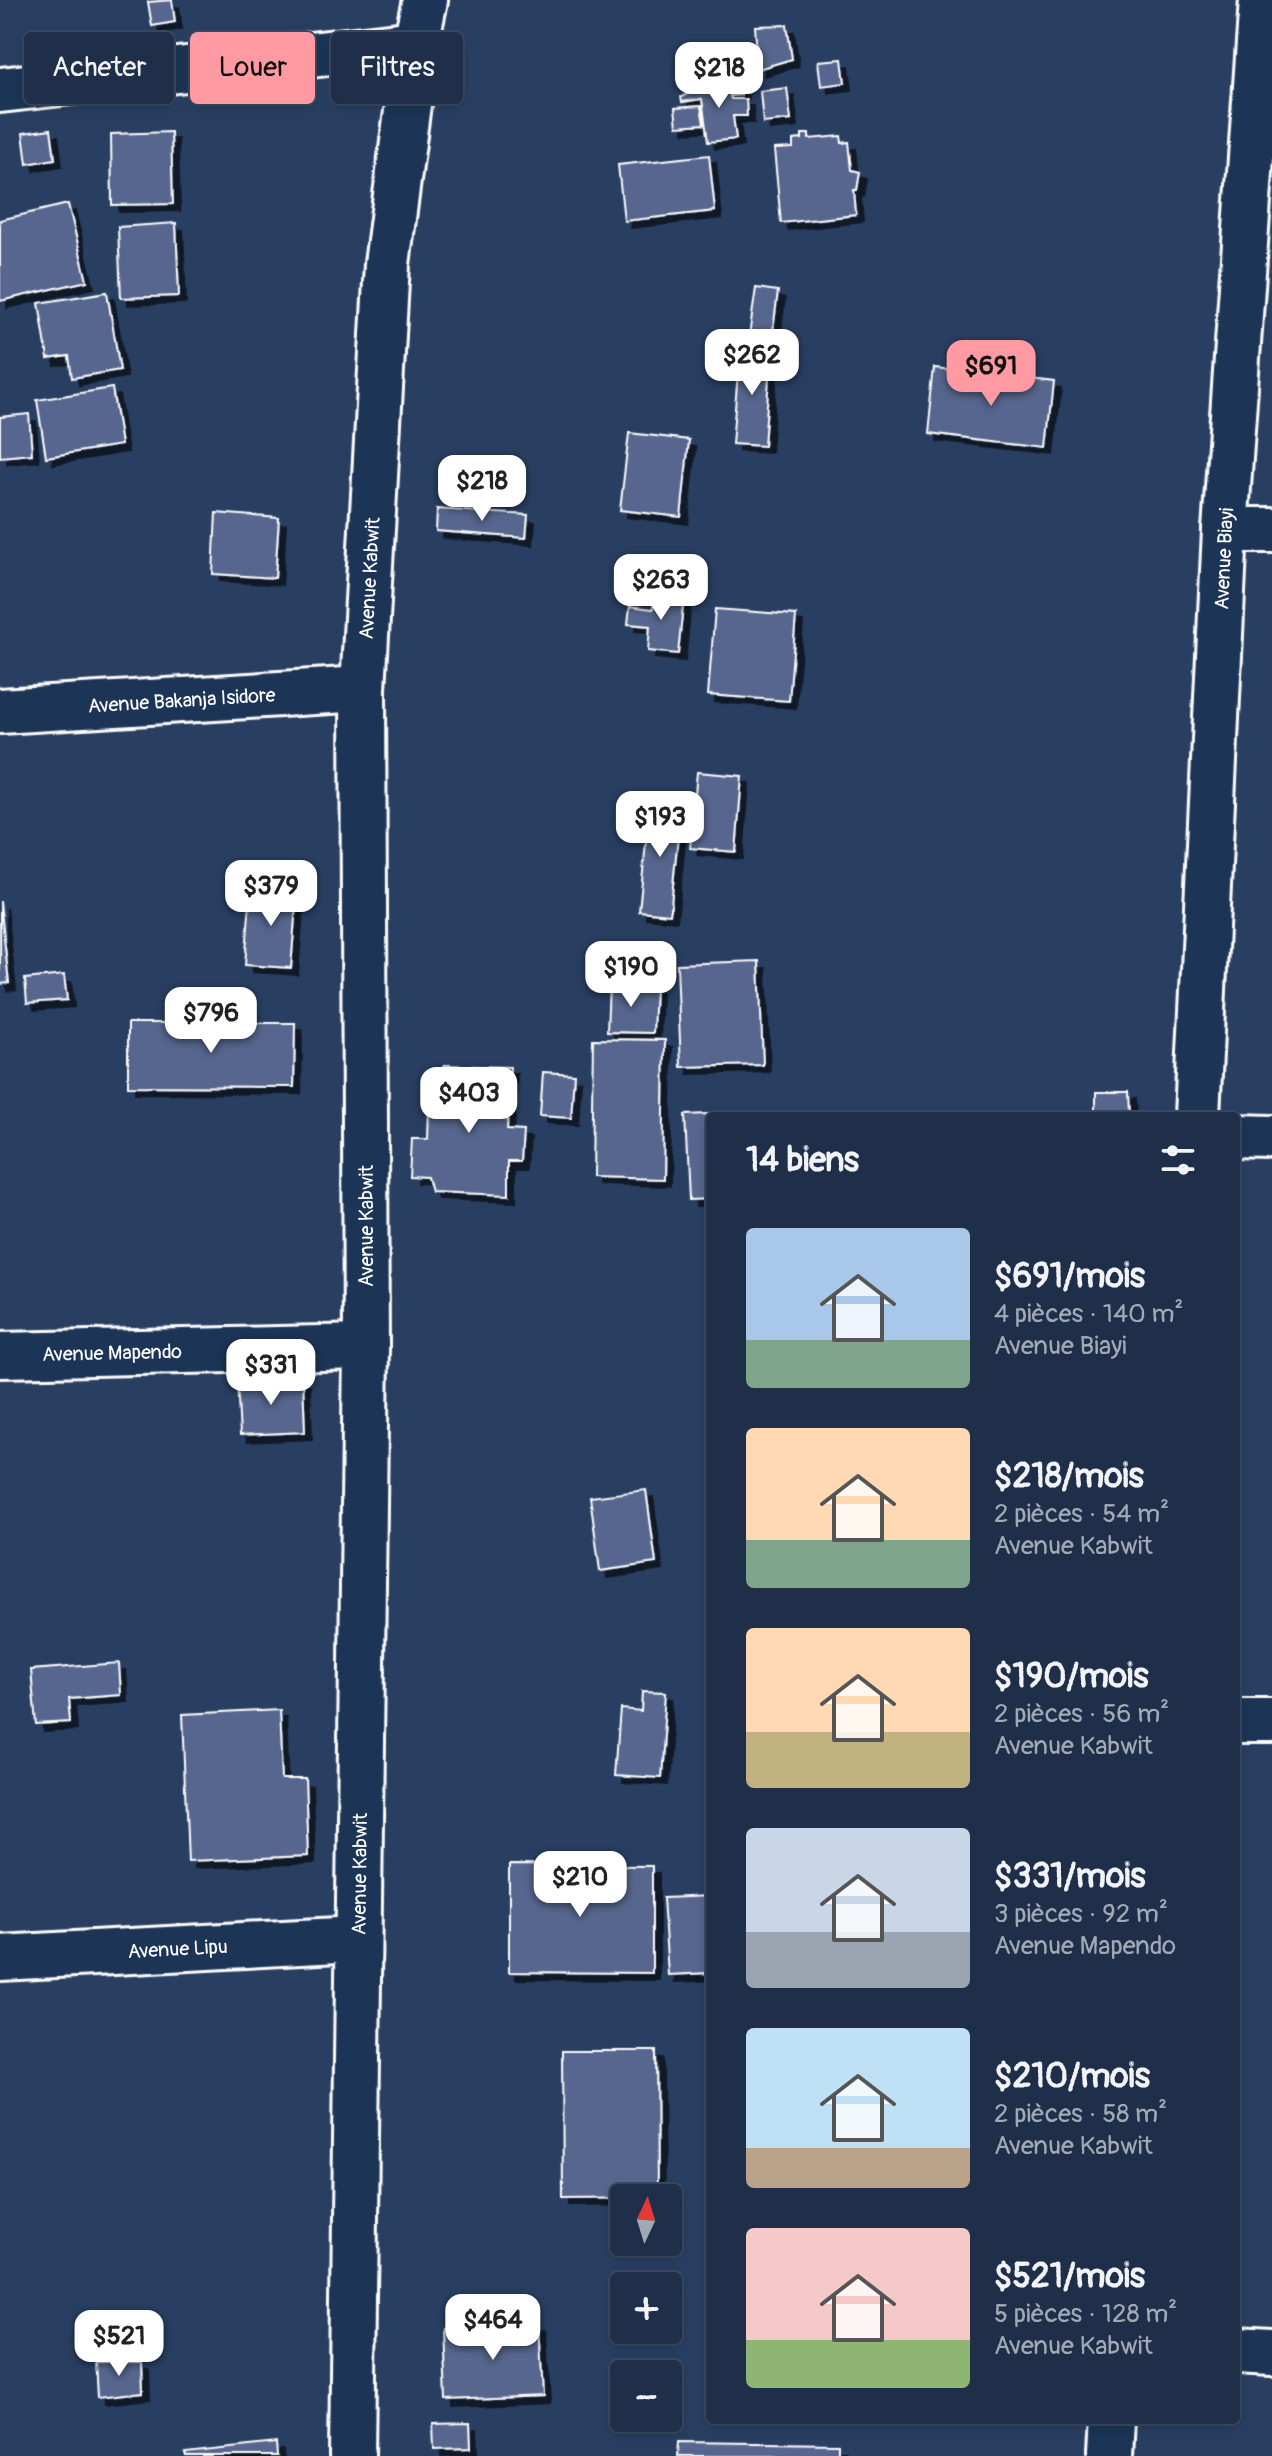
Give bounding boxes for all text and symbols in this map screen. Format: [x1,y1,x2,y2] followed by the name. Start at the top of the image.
[24,32,174,104] chip: Acheter
[190,32,315,104] chip: Louer
[331,32,463,104] chip: Filtres
[672,42,766,110] pin: $218
[693,52,745,84] text: $218
[705,329,799,397] pin: $262
[723,339,781,371] text: $262
[944,340,1038,408] pin: $691
[965,350,1017,382] text: $691
[435,455,529,523] pin: $218
[456,465,508,497] text: $218
[1209,507,1239,610] street label: Avenue Biayi
[353,516,385,640] street label: Avenue Kabwit
[614,554,708,622] pin: $263
[632,564,690,596] text: $263
[87,682,276,718] street label: Avenue Bakanja Isidore
[613,791,707,859] pin: $193
[634,801,686,833] text: $193
[224,860,318,928] pin: $379
[243,870,299,902] text: $379
[584,941,678,1009] pin: $190
[603,951,659,983] text: $190
[164,987,258,1055] pin: $796
[183,997,239,1029] text: $796
[422,1067,516,1135] pin: $403
[438,1077,500,1109] text: $403
[1156,1138,1200,1182] icon: filters
[746,1139,859,1182] text: 14 biens
[354,1164,379,1287] street label: Avenue Kabwit
[994,1255,1145,1298] text: $691/mois
[810,1260,906,1356] icon: home
[994,1298,1183,1330] text: 4 pièces · 140 m²
[994,1330,1127,1362] text: Avenue Biayi
[42,1339,182,1367] street label: Avenue Mapendo
[224,1339,318,1407] pin: $331
[244,1349,298,1381] text: $331
[994,1455,1144,1498] text: $218/mois
[810,1460,906,1556] icon: home
[994,1498,1169,1530] text: 2 pièces · 54 m²
[994,1530,1153,1562] text: Avenue Kabwit
[994,1655,1148,1698] text: $190/mois
[810,1660,906,1756] icon: home
[994,1698,1169,1730] text: 2 pièces · 56 m²
[994,1730,1153,1762] text: Avenue Kabwit
[346,1812,373,1935] street label: Avenue Kabwit
[533,1851,627,1919] pin: $210
[994,1855,1146,1898] text: $331/mois
[810,1860,906,1956] icon: home
[552,1861,608,1893] text: $210
[994,1898,1168,1930] text: 3 pièces · 92 m²
[994,1930,1176,1962] text: Avenue Mapendo
[127,1933,228,1964] street label: Avenue Lipu
[994,2055,1150,2098] text: $210/mois
[810,2060,906,2156] icon: home
[994,2098,1167,2130] text: 2 pièces · 58 m²
[994,2130,1153,2162] text: Avenue Kabwit
[610,2184,682,2256] north arrow
[610,2184,682,2432] map controls
[994,2255,1145,2298] text: $521/mois
[810,2260,906,2356] icon: home
[610,2272,682,2344] button: +
[446,2294,540,2362] pin: $464
[994,2298,1177,2330] text: 5 pièces · 128 m²
[463,2304,523,2336] text: $464
[72,2310,166,2378] pin: $521
[93,2320,145,2352] text: $521
[994,2330,1153,2362] text: Avenue Kabwit
[610,2360,682,2432] button: −

